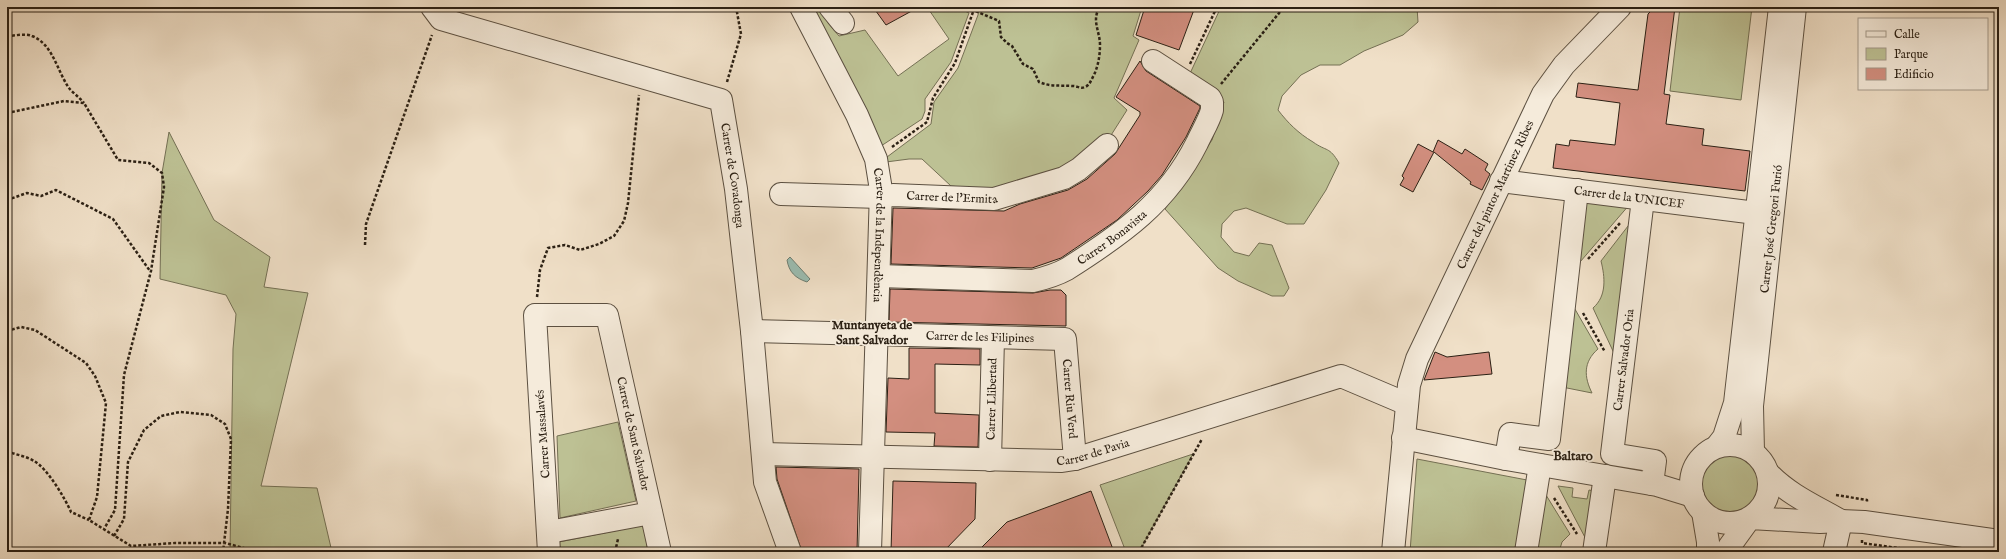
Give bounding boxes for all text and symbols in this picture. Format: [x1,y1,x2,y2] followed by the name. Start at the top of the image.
[1858,18,1988,90] legend
[1894,27,1920,42] text: Calle
[1894,47,1929,63] text: Parque
[1894,67,1934,82] text: Edificio
[1453,118,1537,272] street label: Carrer del pintor Martinez Ribes
[718,122,748,230] street label: Carrer de Covadonga
[1757,164,1785,294] street label: Carrer José Gregori Furió
[870,167,889,303] street label: Carrer de la Independència
[1573,183,1685,211] street label: Carrer de la UNICEF
[906,188,1000,207] street label: Carrer de l'Ermita
[1074,206,1150,268] street label: Carrer Bonavista
[1610,307,1638,412] street label: Carrer Salvador Oria
[832,317,912,349] district label: Muntanyeta de Sant Salvador
[926,328,1034,346] street label: Carrer de les Filipines
[983,357,1000,440] street label: Carrer Llibertad
[1059,358,1081,440] street label: Carrer Riu Verd
[614,375,654,493] street label: Carrer de Sant Salvador
[532,389,554,479] street label: Carrer Massalavés
[1056,435,1132,469] street label: Carrer de Pavia
[1553,448,1593,465] district label: Baltaro

